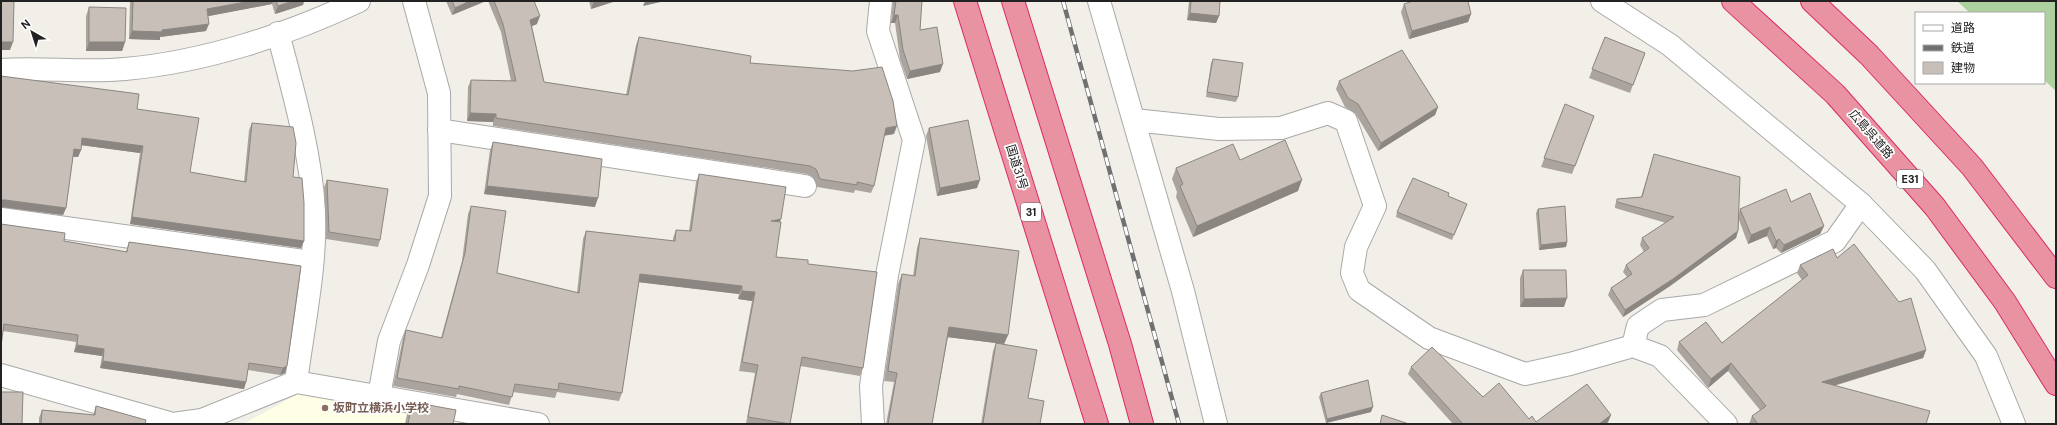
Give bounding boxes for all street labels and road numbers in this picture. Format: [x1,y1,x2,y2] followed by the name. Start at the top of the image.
[1845,106,1897,162] street label: 広島呉道路
[1003,142,1031,192] street label: 国道31号
[1897,170,1923,188] road number: E31
[1021,203,1041,221] road number: 31

